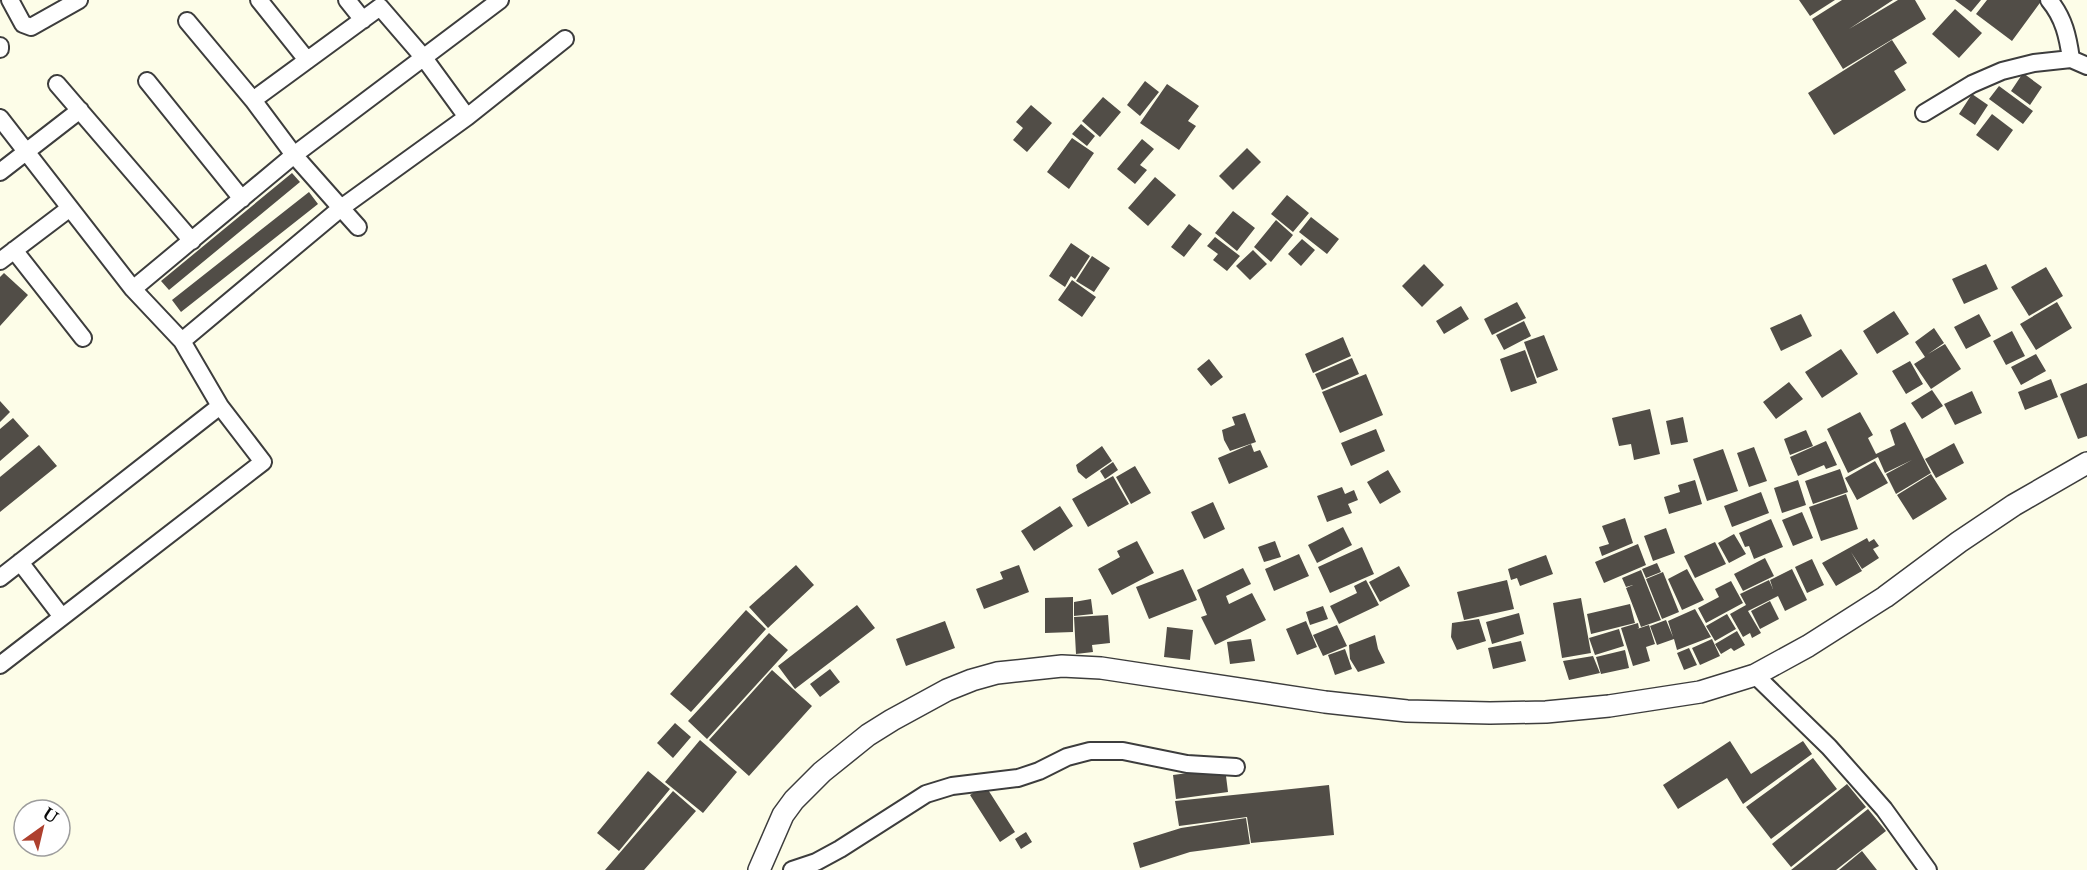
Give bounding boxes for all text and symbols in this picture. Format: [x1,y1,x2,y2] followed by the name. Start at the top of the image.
[12,798,72,858] north arrow
[39,803,62,828] text: U

